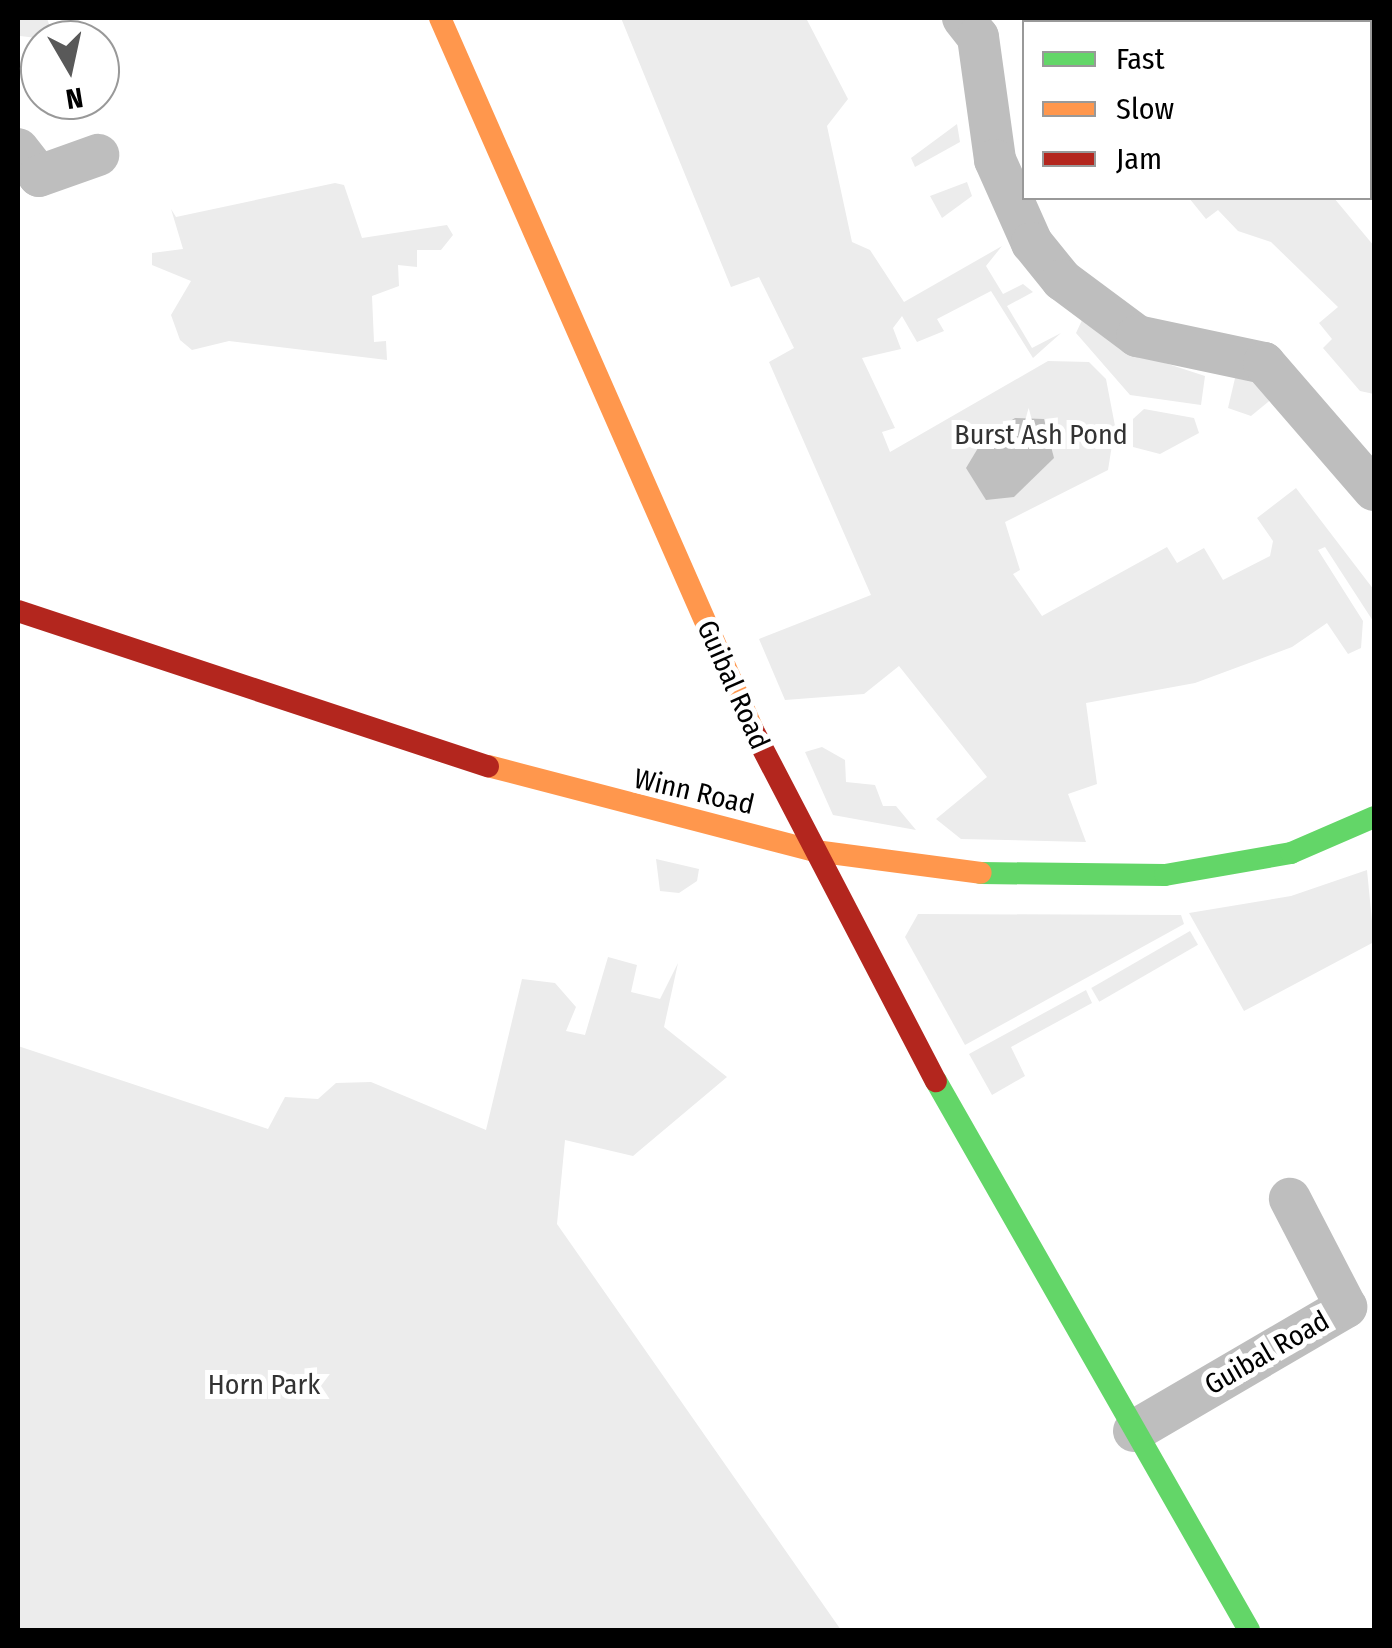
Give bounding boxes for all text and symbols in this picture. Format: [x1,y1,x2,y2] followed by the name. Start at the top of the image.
[20,20,120,120] north arrow
[1022,20,1372,200] legend
[1116,41,1164,77] text: Fast
[64,81,85,116] text: N
[1116,91,1174,127] text: Slow
[1116,141,1162,177] text: Jam
[954,418,1128,452] park label: Burst Ash Pond
[690,615,776,755] street label: Guibal Road
[631,762,757,822] street label: Winn Road
[1199,1304,1335,1402] street label: Guibal Road
[208,1368,320,1402] park label: Horn Park

